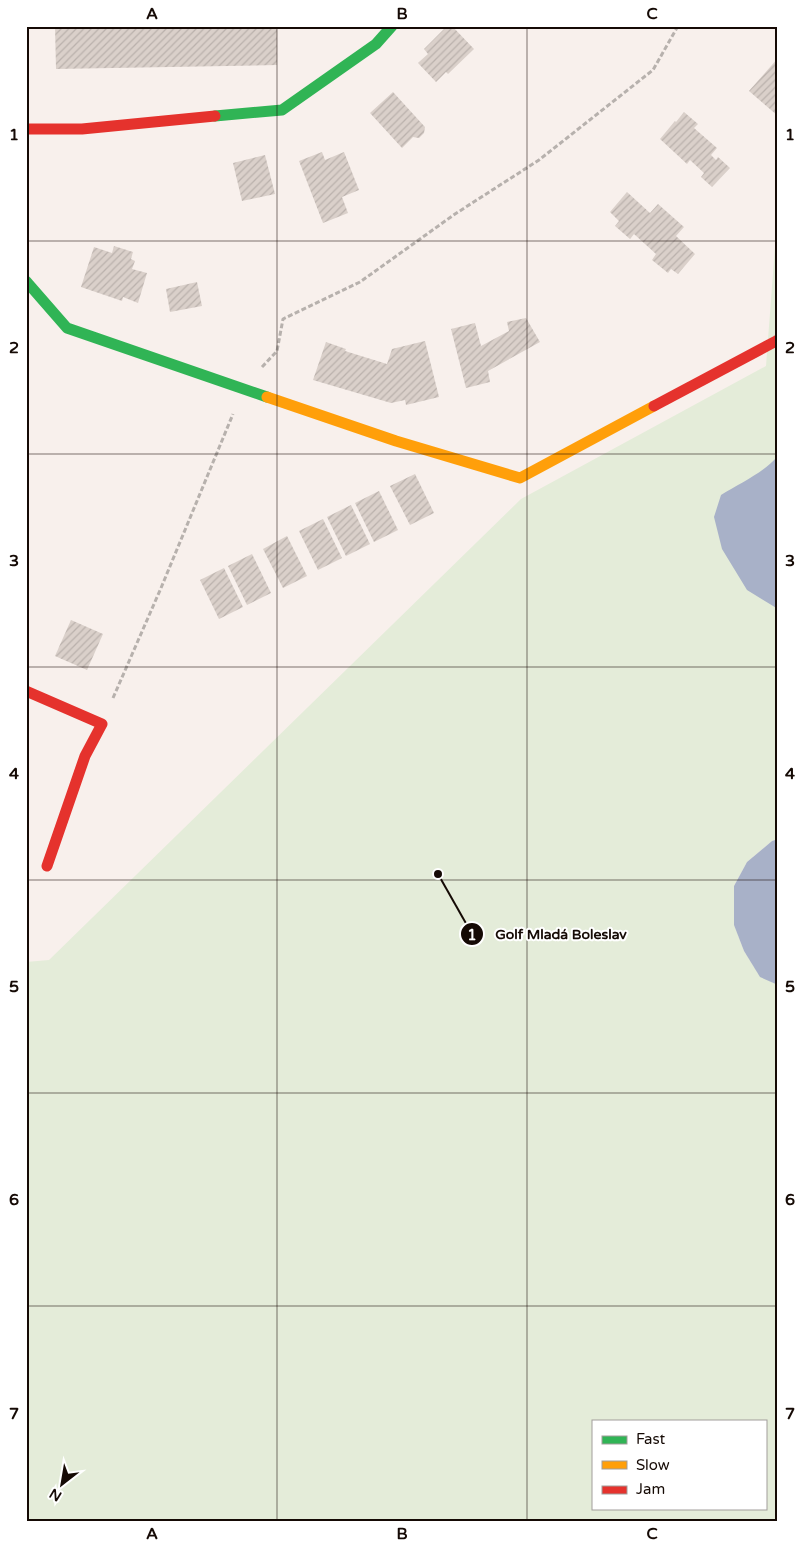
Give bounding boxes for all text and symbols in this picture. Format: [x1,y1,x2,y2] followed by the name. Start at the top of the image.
[146,4,158,24] text: A
[396,4,408,24] text: B
[646,4,658,24] text: C
[9,125,19,145] text: 1
[785,125,795,145] text: 1
[9,338,19,358] text: 2
[785,338,795,358] text: 2
[9,551,19,571] text: 3
[785,551,795,571] text: 3
[9,764,19,784] text: 4
[785,764,795,784] text: 4
[460,920,636,949] callout: Golf Mladá Boleslav
[467,926,477,944] text: 1
[495,926,627,943] text: Golf Mladá Boleslav
[9,977,19,997] text: 5
[785,977,795,997] text: 5
[9,1190,19,1210] text: 6
[785,1190,795,1210] text: 6
[9,1404,19,1424] text: 7
[785,1404,795,1424] text: 7
[592,1420,766,1510] legend
[636,1430,666,1448] text: Fast
[636,1456,670,1474] text: Slow
[38,1460,88,1510] north arrow
[636,1480,665,1498] text: Jam
[46,1485,65,1505] text: N
[146,1524,158,1544] text: A
[396,1524,408,1544] text: B
[646,1524,658,1544] text: C

